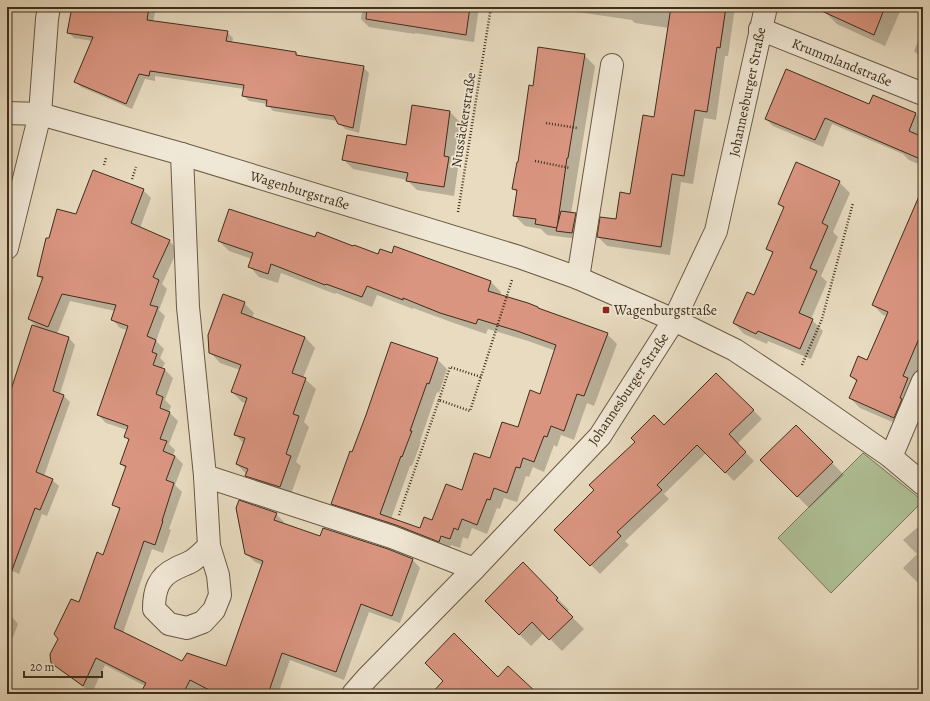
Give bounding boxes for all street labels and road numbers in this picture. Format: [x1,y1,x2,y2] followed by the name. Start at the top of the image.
[724,26,771,159] street label: Johannesburger Straße
[789,34,895,91] street label: Krummlandstraße
[447,71,480,169] street label: Nussäckerstraße
[247,166,352,215] street label: Wagenburgstraße
[584,329,673,449] street label: Johannesburger Straße

